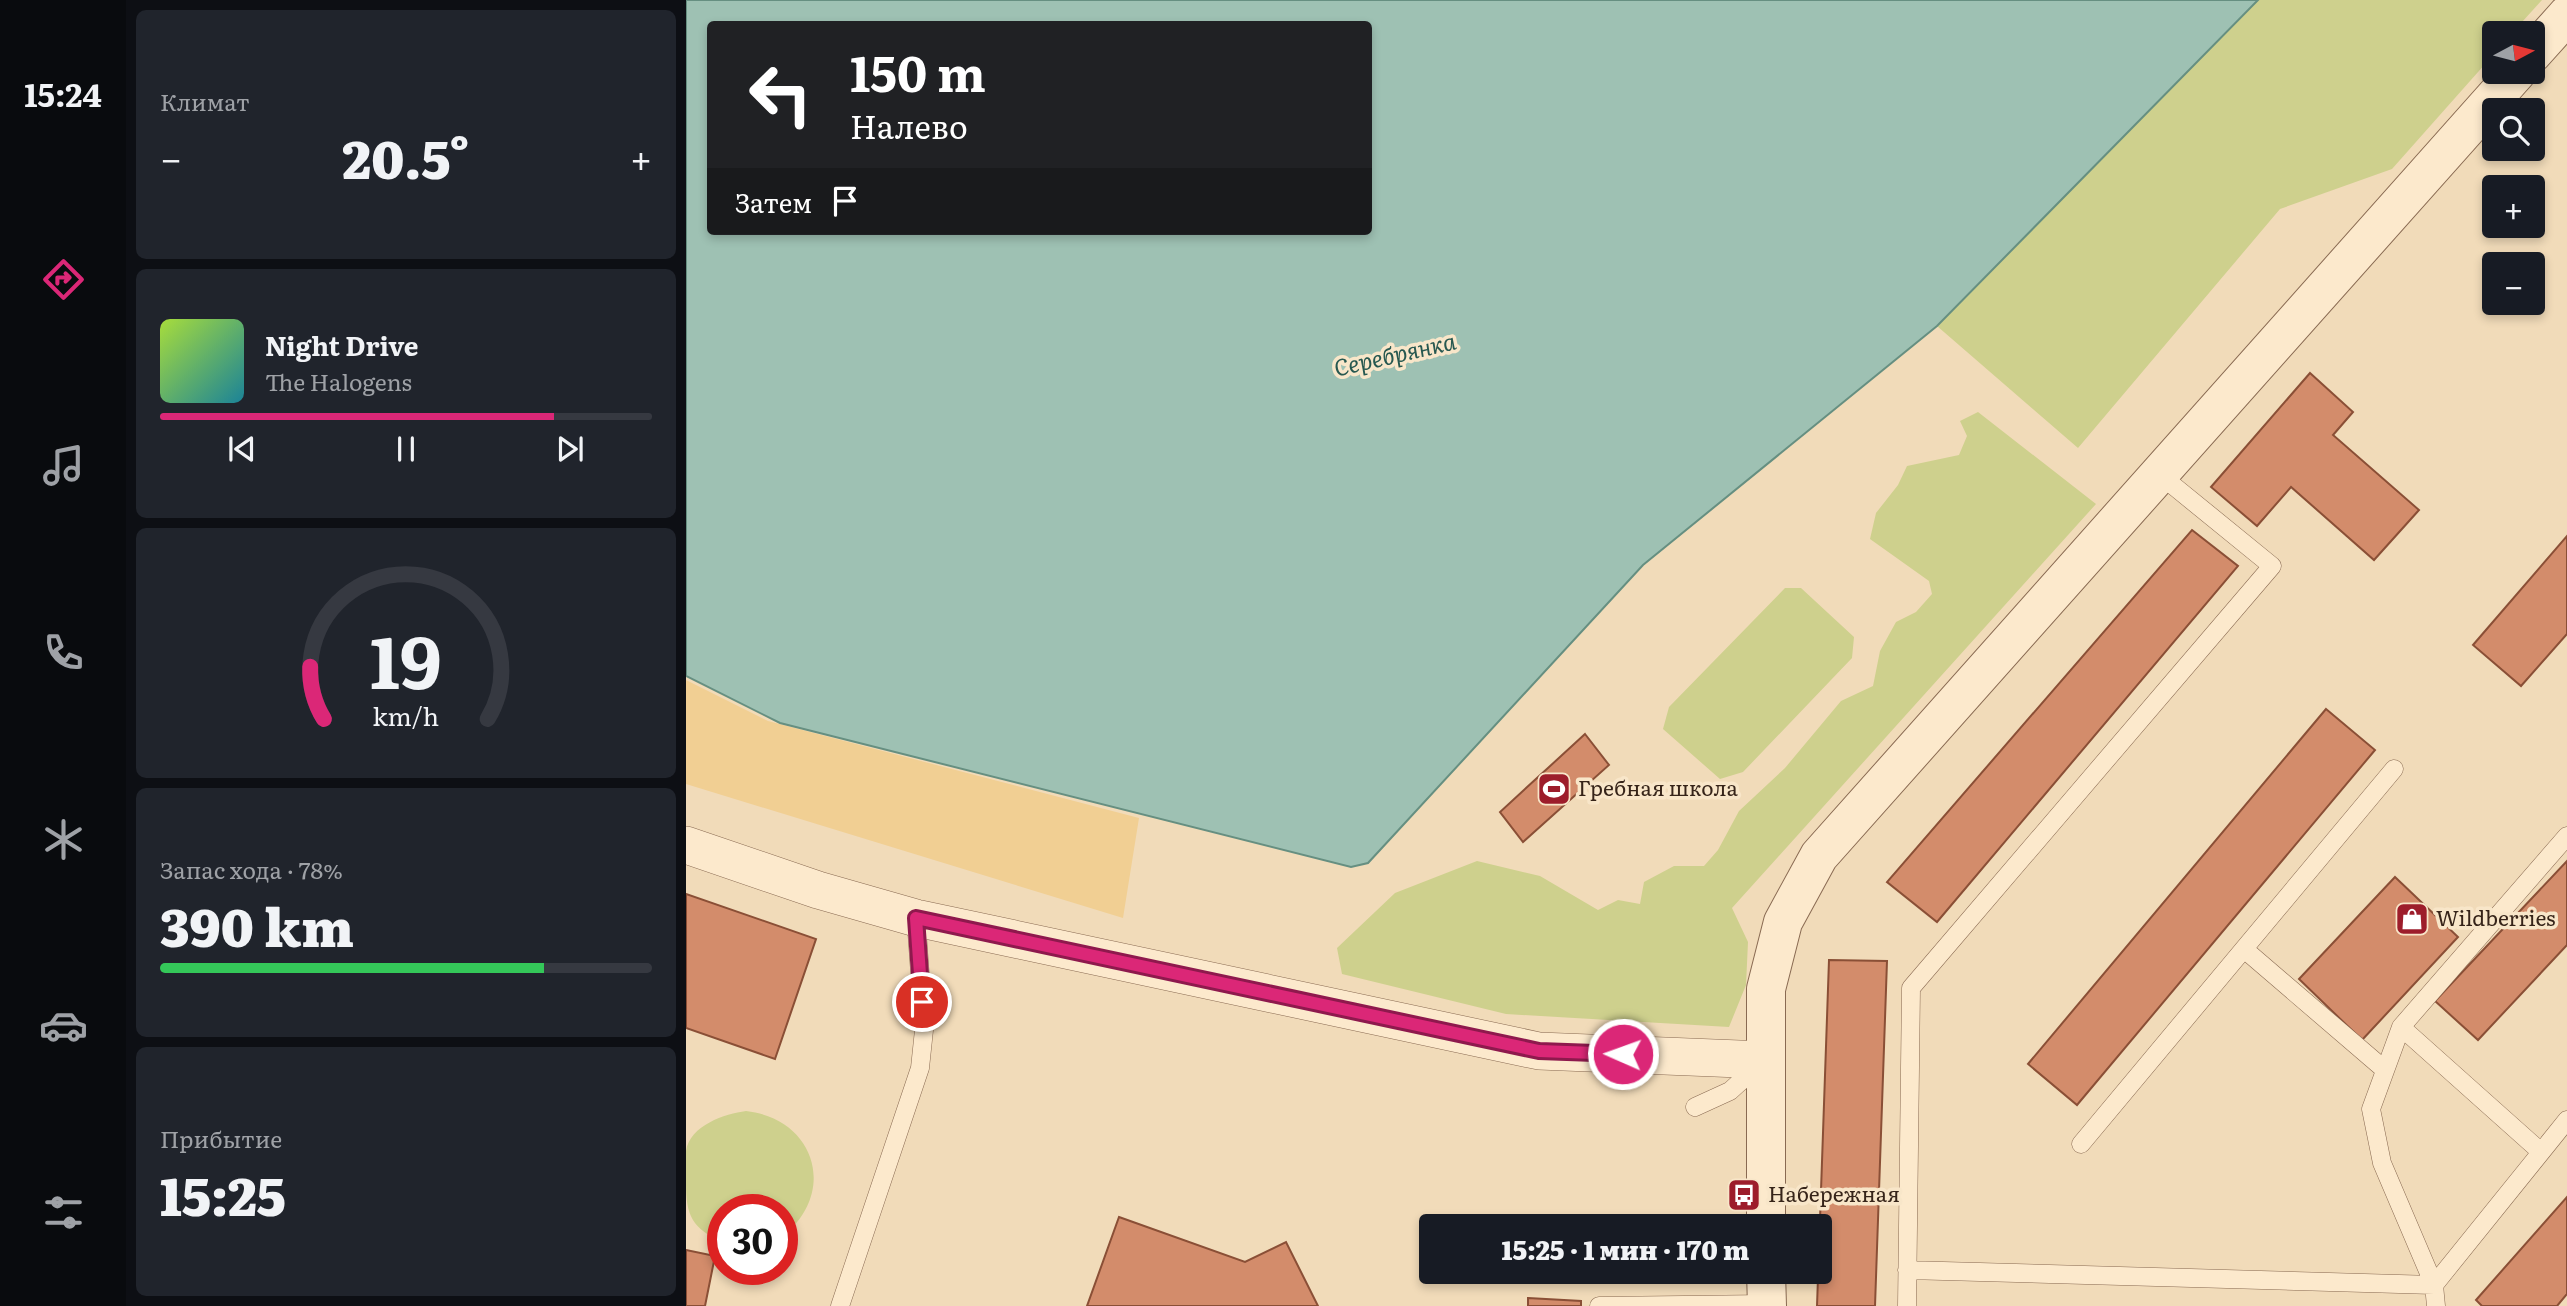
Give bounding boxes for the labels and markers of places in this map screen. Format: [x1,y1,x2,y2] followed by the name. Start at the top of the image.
[1535,770,1573,808] sports icon: Гребная школа
[1578,771,1739,802] place label: Гребная школа
[2393,900,2431,938] shop icon: Wildberries
[2436,901,2556,932] place label: Wildberries
[892,972,952,1032] pin
[1725,1176,1763,1214] bus stop icon: Набережная
[1768,1177,1900,1208] place label: Набережная

